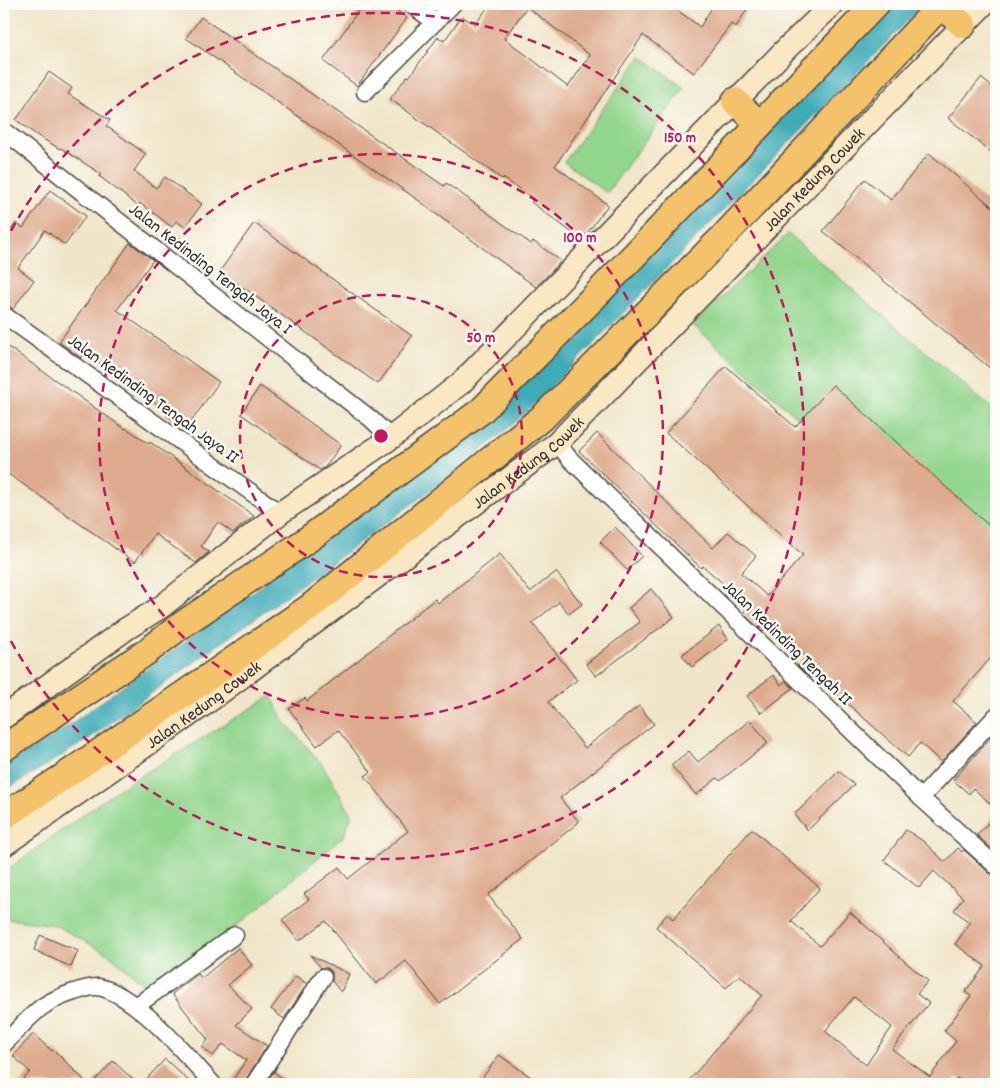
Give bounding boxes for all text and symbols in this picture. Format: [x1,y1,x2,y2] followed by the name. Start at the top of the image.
[759,123,872,239] street label: Jalan Kedung Cowek
[664,128,696,150] text: 150 m
[123,198,297,342] street label: Jalan Kedinding Tengah Jaya I
[563,228,597,250] text: 100 m
[467,328,495,350] text: 50 m
[62,329,244,471] street label: Jalan Kedinding Tengah Jaya II
[468,412,591,516] street label: Jalan Kedung Cowek
[372,427,390,445] centre of rings
[716,575,857,713] street label: Jalan Kedinding Tengah II
[142,656,268,756] street label: Jalan Kedung Cowek

